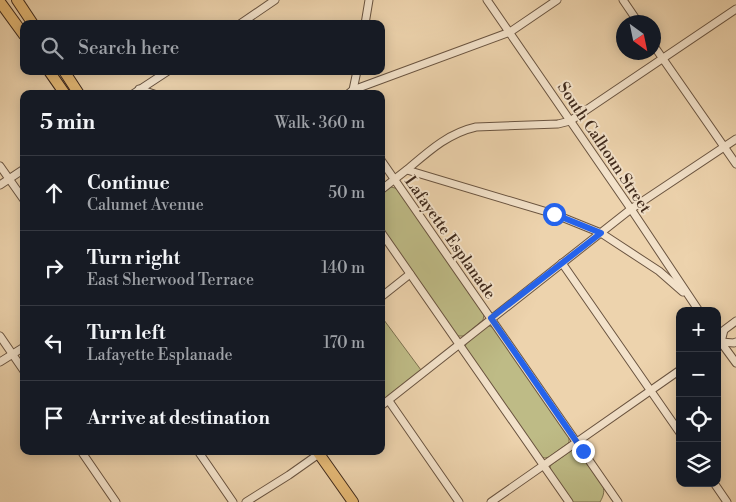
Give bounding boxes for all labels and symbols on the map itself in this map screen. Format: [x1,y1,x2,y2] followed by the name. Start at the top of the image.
[616,15,661,60] north arrow
[553,78,656,217] street label: South Calhoun Street
[400,172,500,303] street label: Lafayette Esplanade
[543,203,566,226] route start
[572,440,595,463] route end

